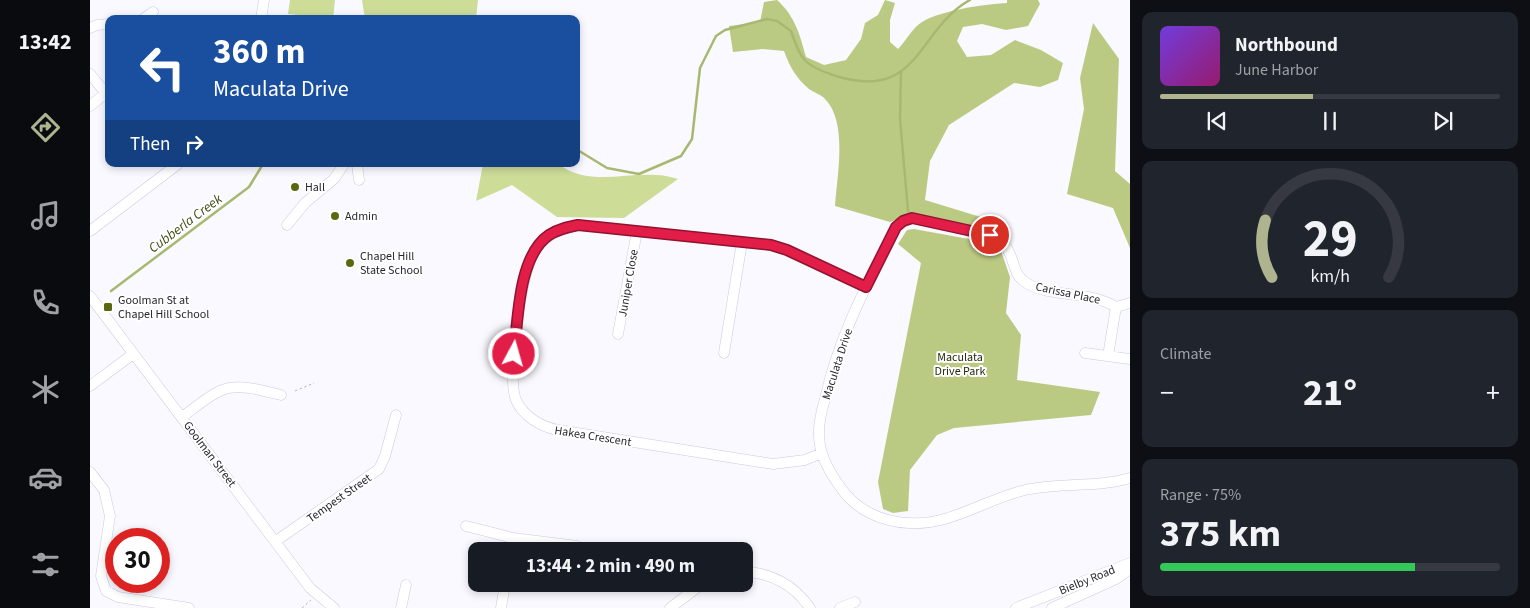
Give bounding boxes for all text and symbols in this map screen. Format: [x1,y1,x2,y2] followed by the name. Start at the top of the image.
[18,26,72,58] text: 13:42
[213,27,305,77] text: 360 m
[1235,32,1338,59] text: Northbound
[130,35,195,100] icon: left
[1235,59,1318,81] text: June Harbor
[213,73,349,105] text: Maculata Drive
[1203,107,1231,135] icon: previous
[1316,107,1344,135] icon: pause
[1429,107,1457,135] icon: next
[28,110,63,145] icon: directions
[180,130,208,158] icon: right
[130,131,170,158] text: Then
[305,179,325,196] place label: Hall
[289,181,301,193] marker: Hall
[145,189,227,258] water label: Cubberla Creek
[28,198,63,233] icon: music
[1303,203,1357,277] text: 29
[345,208,378,225] place label: Admin
[329,210,341,222] marker: Admin
[969,214,1011,256] pin
[976,221,1004,249] icon: arrive
[360,248,423,279] place label: Chapel Hill State School
[614,248,643,318] street label: Juniper Close
[344,257,356,269] marker: Chapel Hill State School
[1310,264,1350,289] text: km/h
[1034,278,1102,309] street label: Carissa Place
[28,285,63,320] icon: phone
[118,292,209,323] place label: Goolman St at Chapel Hill School
[102,301,114,313] marker: Goolman St at Chapel Hill School
[818,326,857,402] street label: Maculata Drive
[487,327,539,379] position arrow
[1160,343,1211,365] text: Climate
[935,349,985,380] park label: Maculata Drive Park
[1303,366,1357,420] text: 21°
[28,372,63,407] icon: climate
[1160,373,1174,413] text: −
[1486,373,1500,413] text: +
[179,418,240,491] street label: Goolman Street
[553,422,633,451] street label: Hakea Crescent
[28,460,63,495] icon: car
[304,470,375,527] street label: Tempest Street
[1160,484,1241,506] text: Range · 75%
[1160,507,1281,561] text: 375 km
[105,528,170,593] speed limit sign: 30
[28,547,63,582] icon: filters
[526,553,695,580] text: 13:44 · 2 min · 490 m
[1056,561,1118,599] street label: Bielby Road

